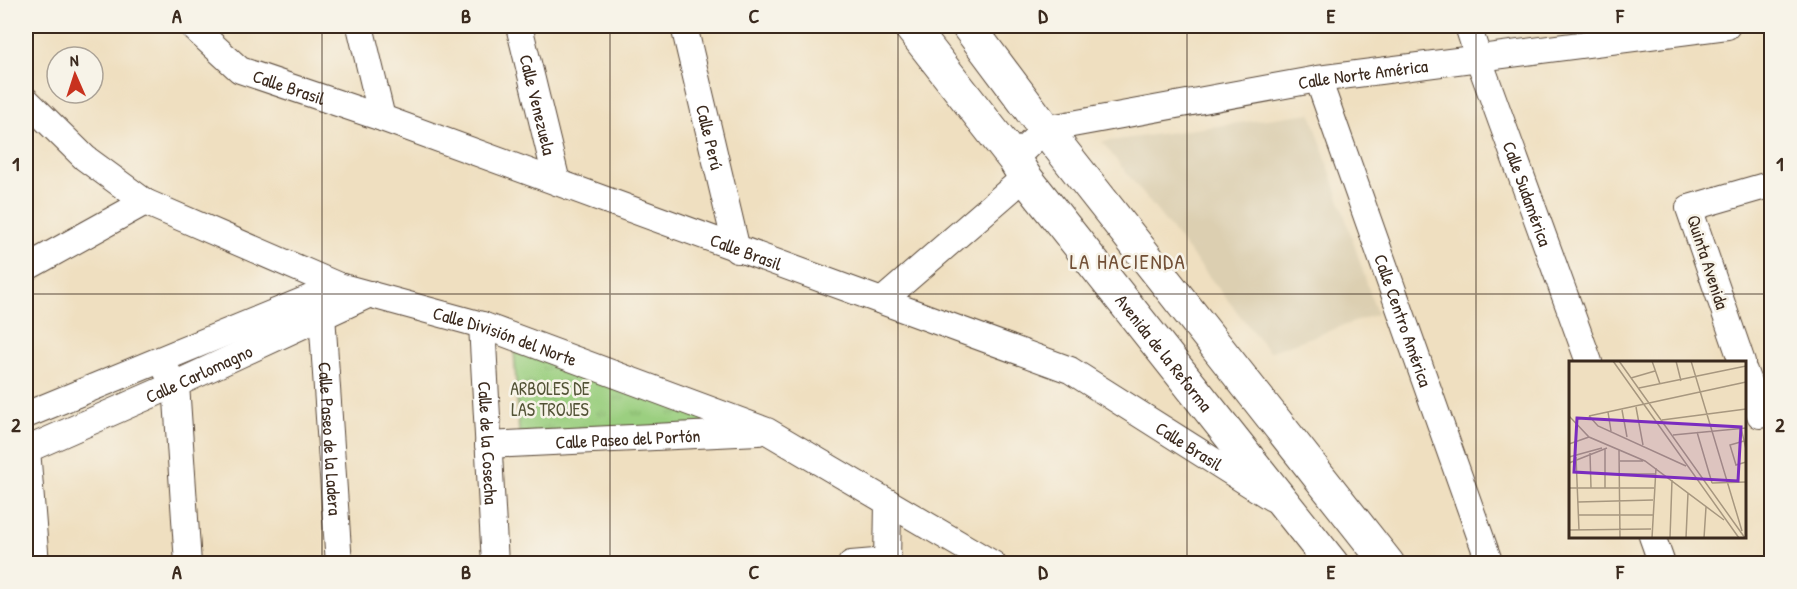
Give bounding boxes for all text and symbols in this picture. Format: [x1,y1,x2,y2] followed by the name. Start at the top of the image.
[172,2,182,29] text: A
[461,2,471,29] text: B
[749,2,760,29] text: C
[1038,2,1048,29] text: D
[1327,2,1336,29] text: E
[1615,2,1625,29] text: F
[45,45,105,105] north arrow
[69,49,80,71] text: N
[514,52,562,157] street label: Calle Venezuela
[1296,52,1429,95] street label: Calle Norte América
[250,63,329,111] street label: Calle Brasil
[690,102,730,172] street label: Calle Perú
[1497,138,1558,250] street label: Calle Sudamérica
[12,150,20,177] text: 1
[1776,150,1784,177] text: 1
[1681,212,1735,312] street label: Quinta Avenida
[707,227,786,276] street label: Calle Brasil
[1070,247,1186,276] district label: LA HACIENDA
[1369,251,1439,390] street label: Calle Centro América
[1110,289,1219,416] street label: Avenida de la Reforma
[430,300,581,372] street label: Calle División del Norte
[141,338,256,408] street label: Calle Carlomagno
[313,361,348,516] street label: Calle Paseo de la Ladera
[1569,361,1746,538] inset map
[510,376,590,422] park label: ARBOLES DE LAS TROJES
[473,381,504,505] street label: Calle de la Cosecha
[11,411,21,438] text: 2
[1775,411,1785,438] text: 2
[1151,415,1228,476] street label: Calle Brasil
[555,422,701,454] street label: Calle Paseo del Portón
[172,558,182,585] text: A
[461,558,471,585] text: B
[749,558,760,585] text: C
[1038,558,1048,585] text: D
[1327,558,1336,585] text: E
[1615,558,1625,585] text: F

